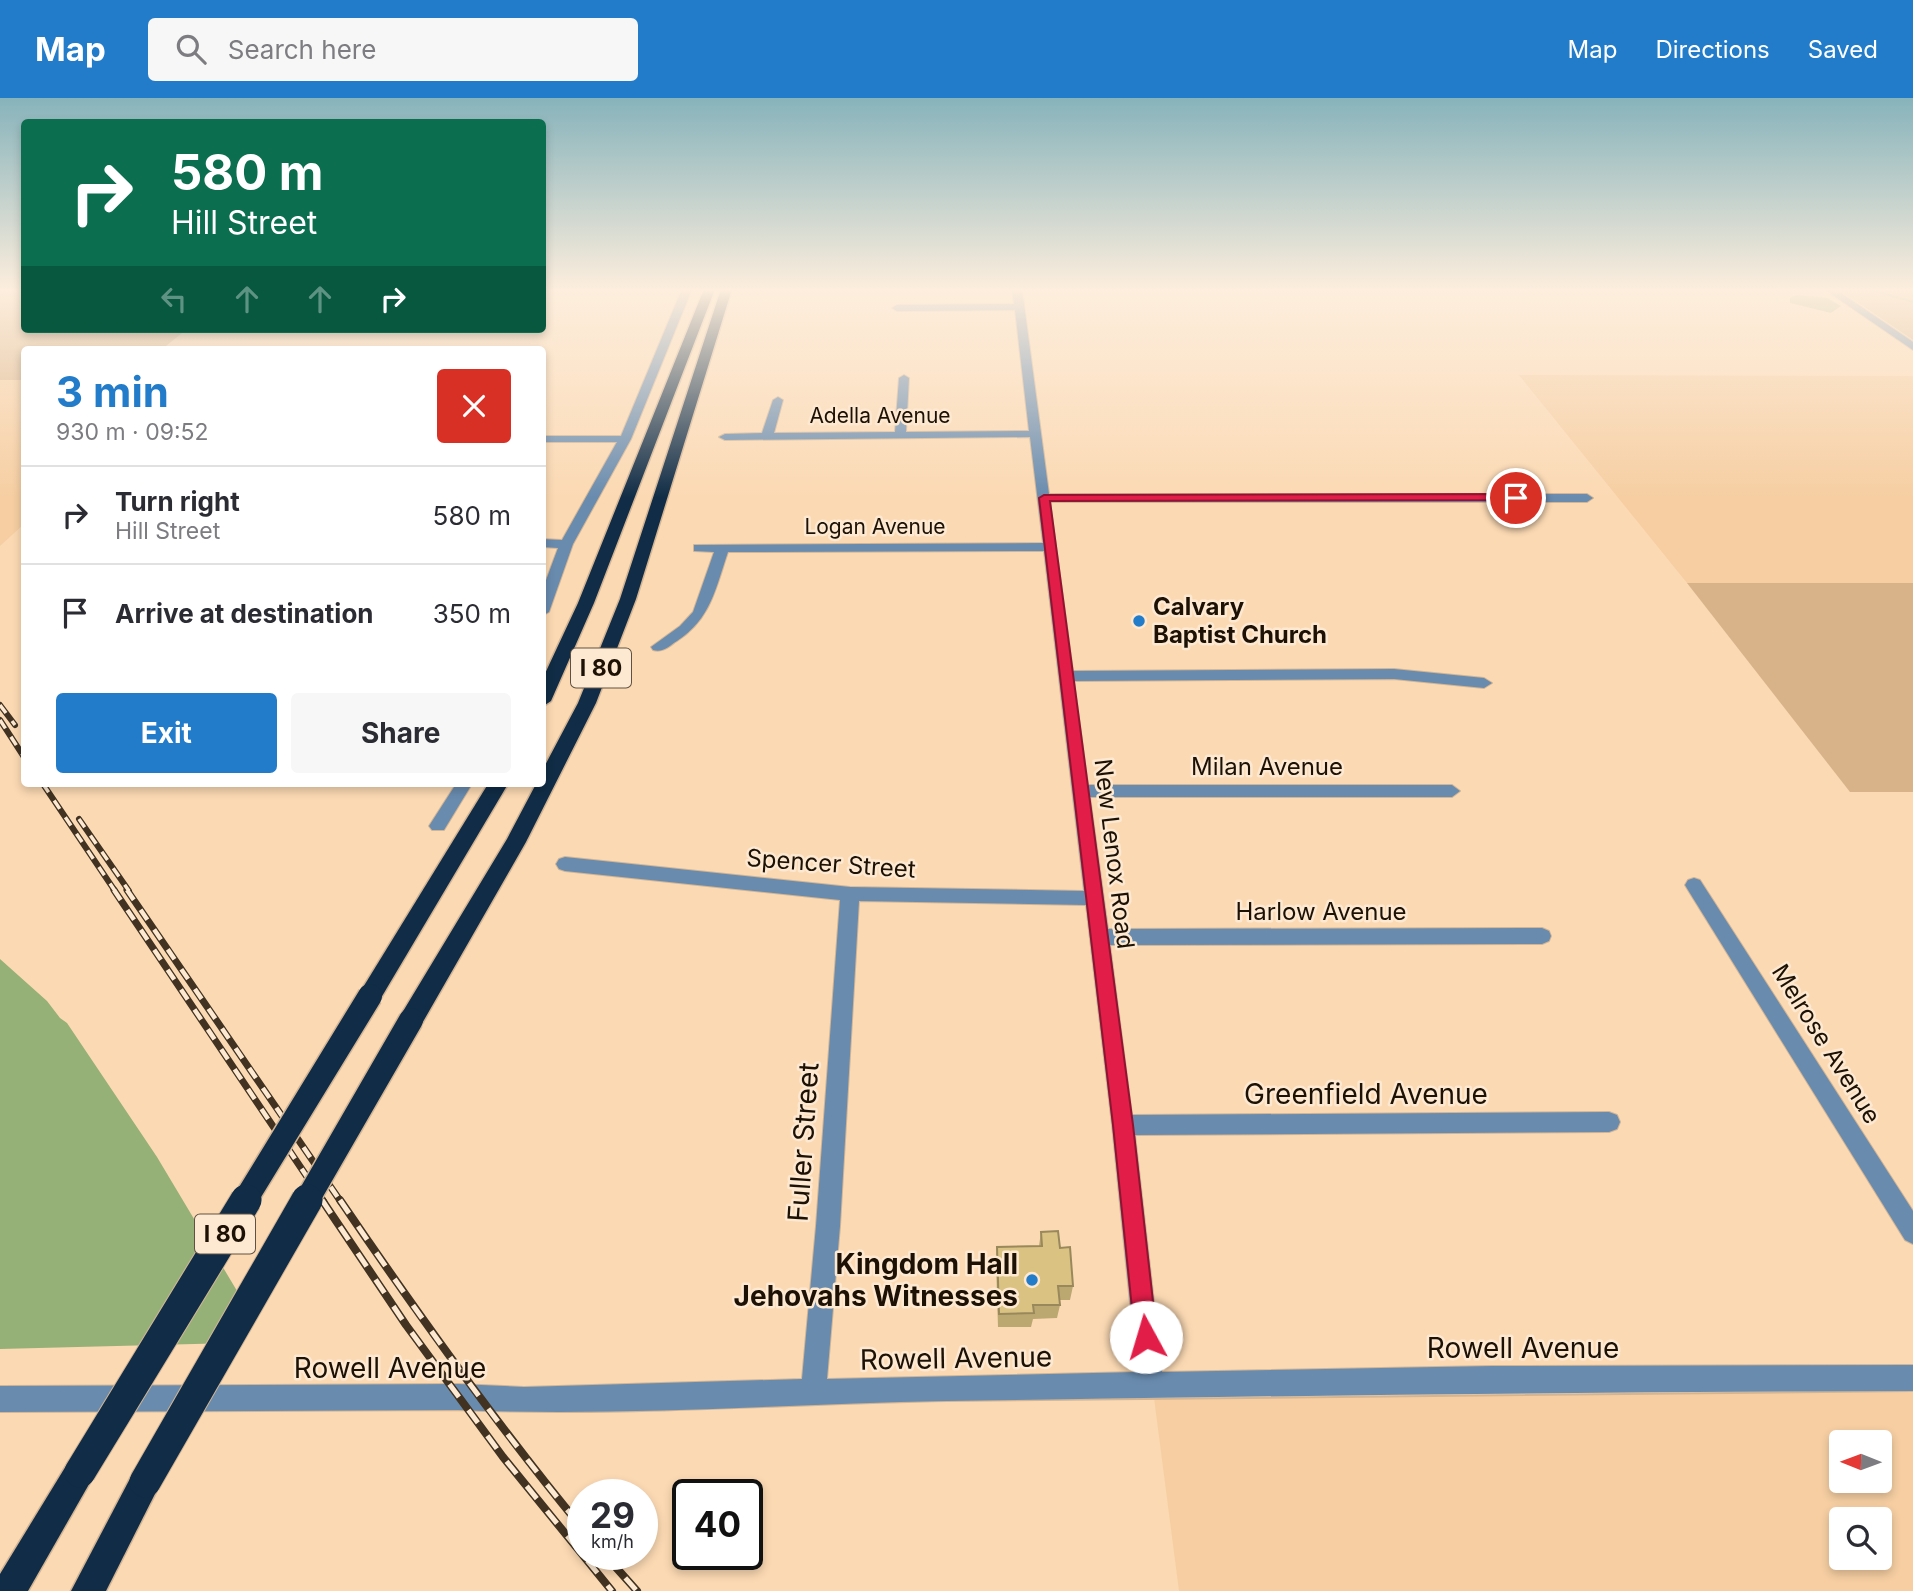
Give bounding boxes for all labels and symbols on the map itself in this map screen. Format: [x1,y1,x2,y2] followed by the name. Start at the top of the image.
[809,403,951,428] street label: Adella Avenue
[1486,468,1546,528] pin
[804,514,946,539] street label: Logan Avenue
[1153,592,1327,649] place label: Calvary Baptist Church
[1131,613,1147,629] marker: Calvary Baptist Church
[571,648,631,688] road number: I 80
[1191,752,1343,781] street label: Milan Avenue
[1088,757,1141,951] street label: New Lenox Road
[745,843,917,884] street label: Spencer Street
[1235,897,1407,926] street label: Harlow Avenue
[1766,959,1887,1129] street label: Melrose Avenue
[780,1061,826,1223] street label: Fuller Street
[1244,1077,1488,1111] street label: Greenfield Avenue
[195,1214,255,1254] road number: I 80
[734,1247,1018,1313] place label: Kingdom Hall Jehovahs Witnesses
[1024,1272,1040,1288] marker: Kingdom Hall Jehovahs Witnesses
[1109,1300,1183,1374] position arrow
[1427,1331,1619,1365] street label: Rowell Avenue
[860,1339,1052,1377] street label: Rowell Avenue
[294,1351,486,1385] street label: Rowell Avenue
[1829,1430,1892,1493] north arrow
[672,1479,763,1570] speed limit sign: 40

